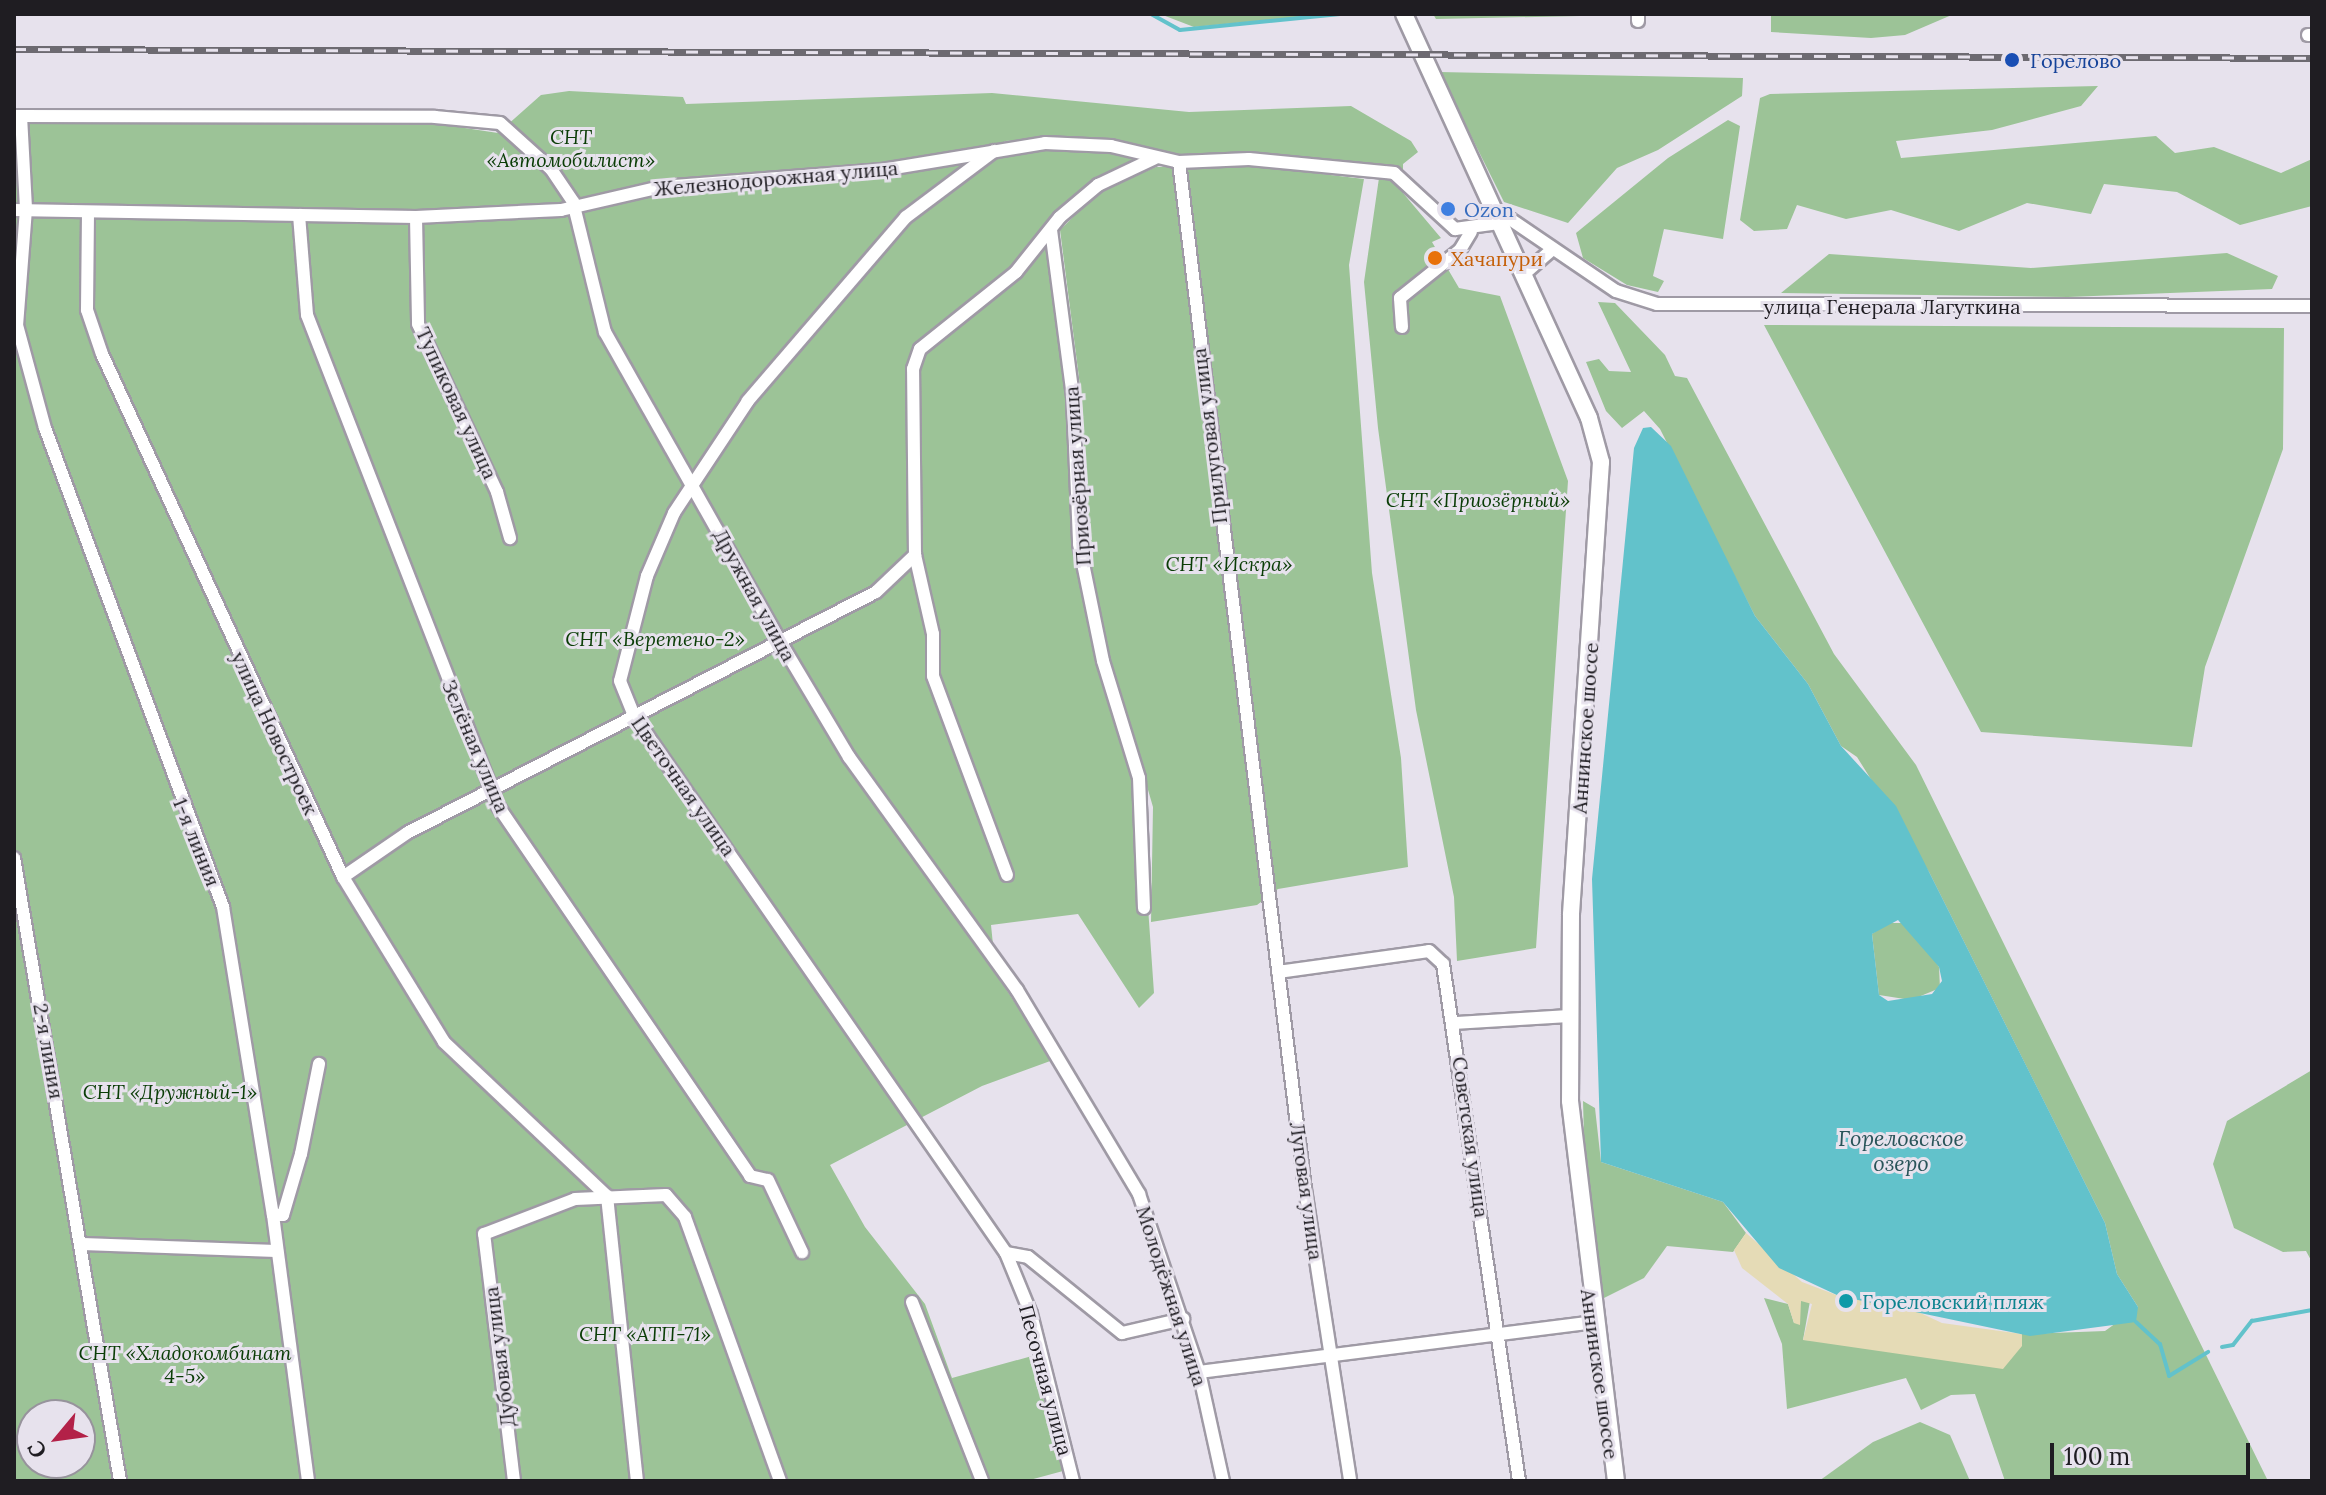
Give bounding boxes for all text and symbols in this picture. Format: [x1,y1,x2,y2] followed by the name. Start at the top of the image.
[2030,48,2121,72] place label: Горелово
[2001,49,2023,71] marker: Горелово
[487,124,655,171] park label: СНТ «Автомобилист»
[653,155,899,201] street label: Железнодорожная улица
[1464,197,1514,221] place label: Ozon
[1439,200,1457,218] marker: Ozon
[1451,246,1543,270] place label: Хачапури
[1426,249,1444,267] marker: Хачапури
[1764,294,2020,318] street label: улица Генерала Лагуткина
[411,323,503,483] street label: Тупиковая улица
[1186,347,1232,525] street label: Прилуговая улица
[1059,385,1095,567] street label: Приозёрная улица
[1386,487,1570,511] park label: СНТ «Приозёрный»
[709,524,801,666] street label: Дружная улица
[1166,551,1292,575] park label: СНТ «Искра»
[565,626,745,650] park label: СНТ «Веретено-2»
[1567,642,1603,814] street label: Аннинское шоссе
[227,647,323,819] street label: улица Новостроек
[437,676,515,816] street label: Зелёная улица
[627,711,741,861] street label: Цветочная улица
[168,794,226,890] street label: 1-я линия
[29,1001,69,1101] street label: 2-я линия
[1448,1055,1494,1219] street label: Советская улица
[83,1079,257,1103] park label: СНТ «Дружный-1»
[1285,1120,1329,1262] street label: Луговая улица
[1838,1125,1964,1176] water label: Гореловское озеро
[1132,1203,1212,1389] street label: Молодёжная улица
[478,1285,520,1429] street label: Дубовая улица
[1576,1287,1624,1461] street label: Аннинское шоссе
[1862,1289,2044,1313] place label: Гореловский пляж
[1837,1292,1855,1310] marker: Гореловский пляж
[1014,1302,1078,1458] street label: Песочная улица
[579,1321,711,1345] park label: СНТ «АТП-71»
[78,1341,292,1388] park label: СНТ «Хладокомбинат 4-5»
[16,1399,96,1479] north arrow
[2054,1427,2254,1477] scale bar
[21,1436,53,1463] text: С
[2064,1441,2130,1472] text: 100 m

